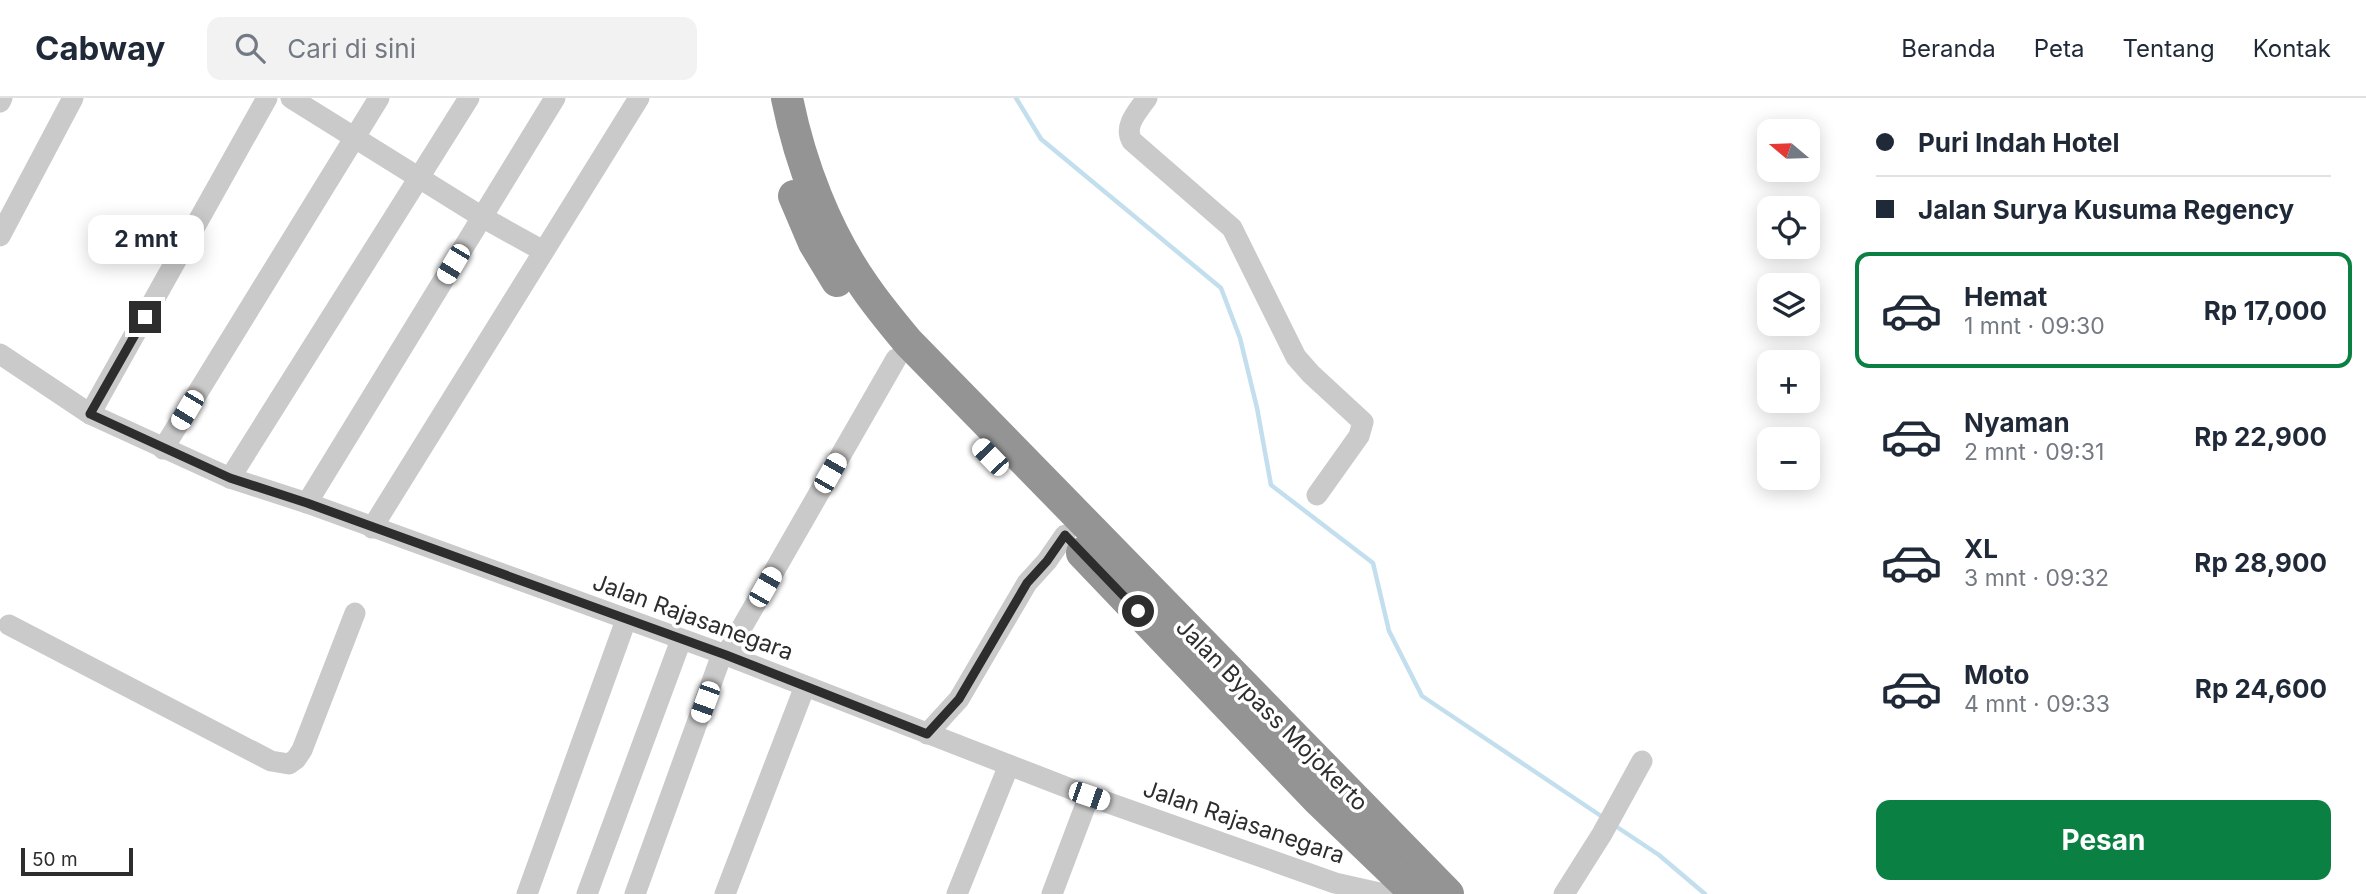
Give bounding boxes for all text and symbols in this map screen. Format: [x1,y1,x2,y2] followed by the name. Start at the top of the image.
[207,17,697,80] search box
[35,28,165,68] text: Cabway
[231,29,269,67] icon: search
[287,33,416,64] text: Cari di sini
[1901,34,1996,63] text: Beranda
[2034,34,2084,63] text: Peta
[2122,34,2215,63] text: Tentang
[2253,34,2331,63] text: Kontak
[1757,119,1820,182] north arrow
[1757,119,1820,490] map controls
[1918,127,2120,158] text: Puri Indah Hotel
[1918,194,2294,225] text: Jalan Surya Kusuma Regency
[1757,196,1820,259] button: locate
[87,216,203,264] callout: 2 mnt
[114,225,178,253] text: 2 mnt
[434,241,473,287] car
[1757,273,1820,336] button: layers
[1880,279,1943,342] icon: car
[1964,281,2047,312] text: Hemat
[2204,295,2327,326] text: Rp 17,000
[129,301,161,333] route end
[1964,312,2105,340] text: 1 mnt · 09:30
[1757,350,1820,413] button: +
[168,387,207,433] car
[1880,405,1943,468] icon: car
[1964,407,2070,438] text: Nyaman
[2194,421,2327,452] text: Rp 22,900
[1757,427,1820,490] button: −
[968,435,1013,479] car
[1964,438,2104,466] text: 2 mnt · 09:31
[811,450,850,496] car
[1880,531,1943,594] icon: car
[1964,533,1998,564] text: XL
[2194,547,2327,578] text: Rp 28,900
[746,564,785,610] car
[1964,564,2109,592] text: 3 mnt · 09:32
[589,568,797,666] street label: Jalan Rajasanegara
[1122,595,1154,627] route start
[1170,613,1374,817] street label: Jalan Bypass Mojokerto
[1880,657,1943,720] icon: car
[1964,659,2029,690] text: Moto
[2195,673,2327,704] text: Rp 24,600
[688,679,723,725] car
[1964,690,2110,718] text: 4 mnt · 09:33
[1140,774,1348,870] street label: Jalan Rajasanegara
[1066,779,1113,813] car
[1876,800,2331,880] button: Pesan
[21,845,133,877] scale bar
[32,848,78,871] text: 50 m

